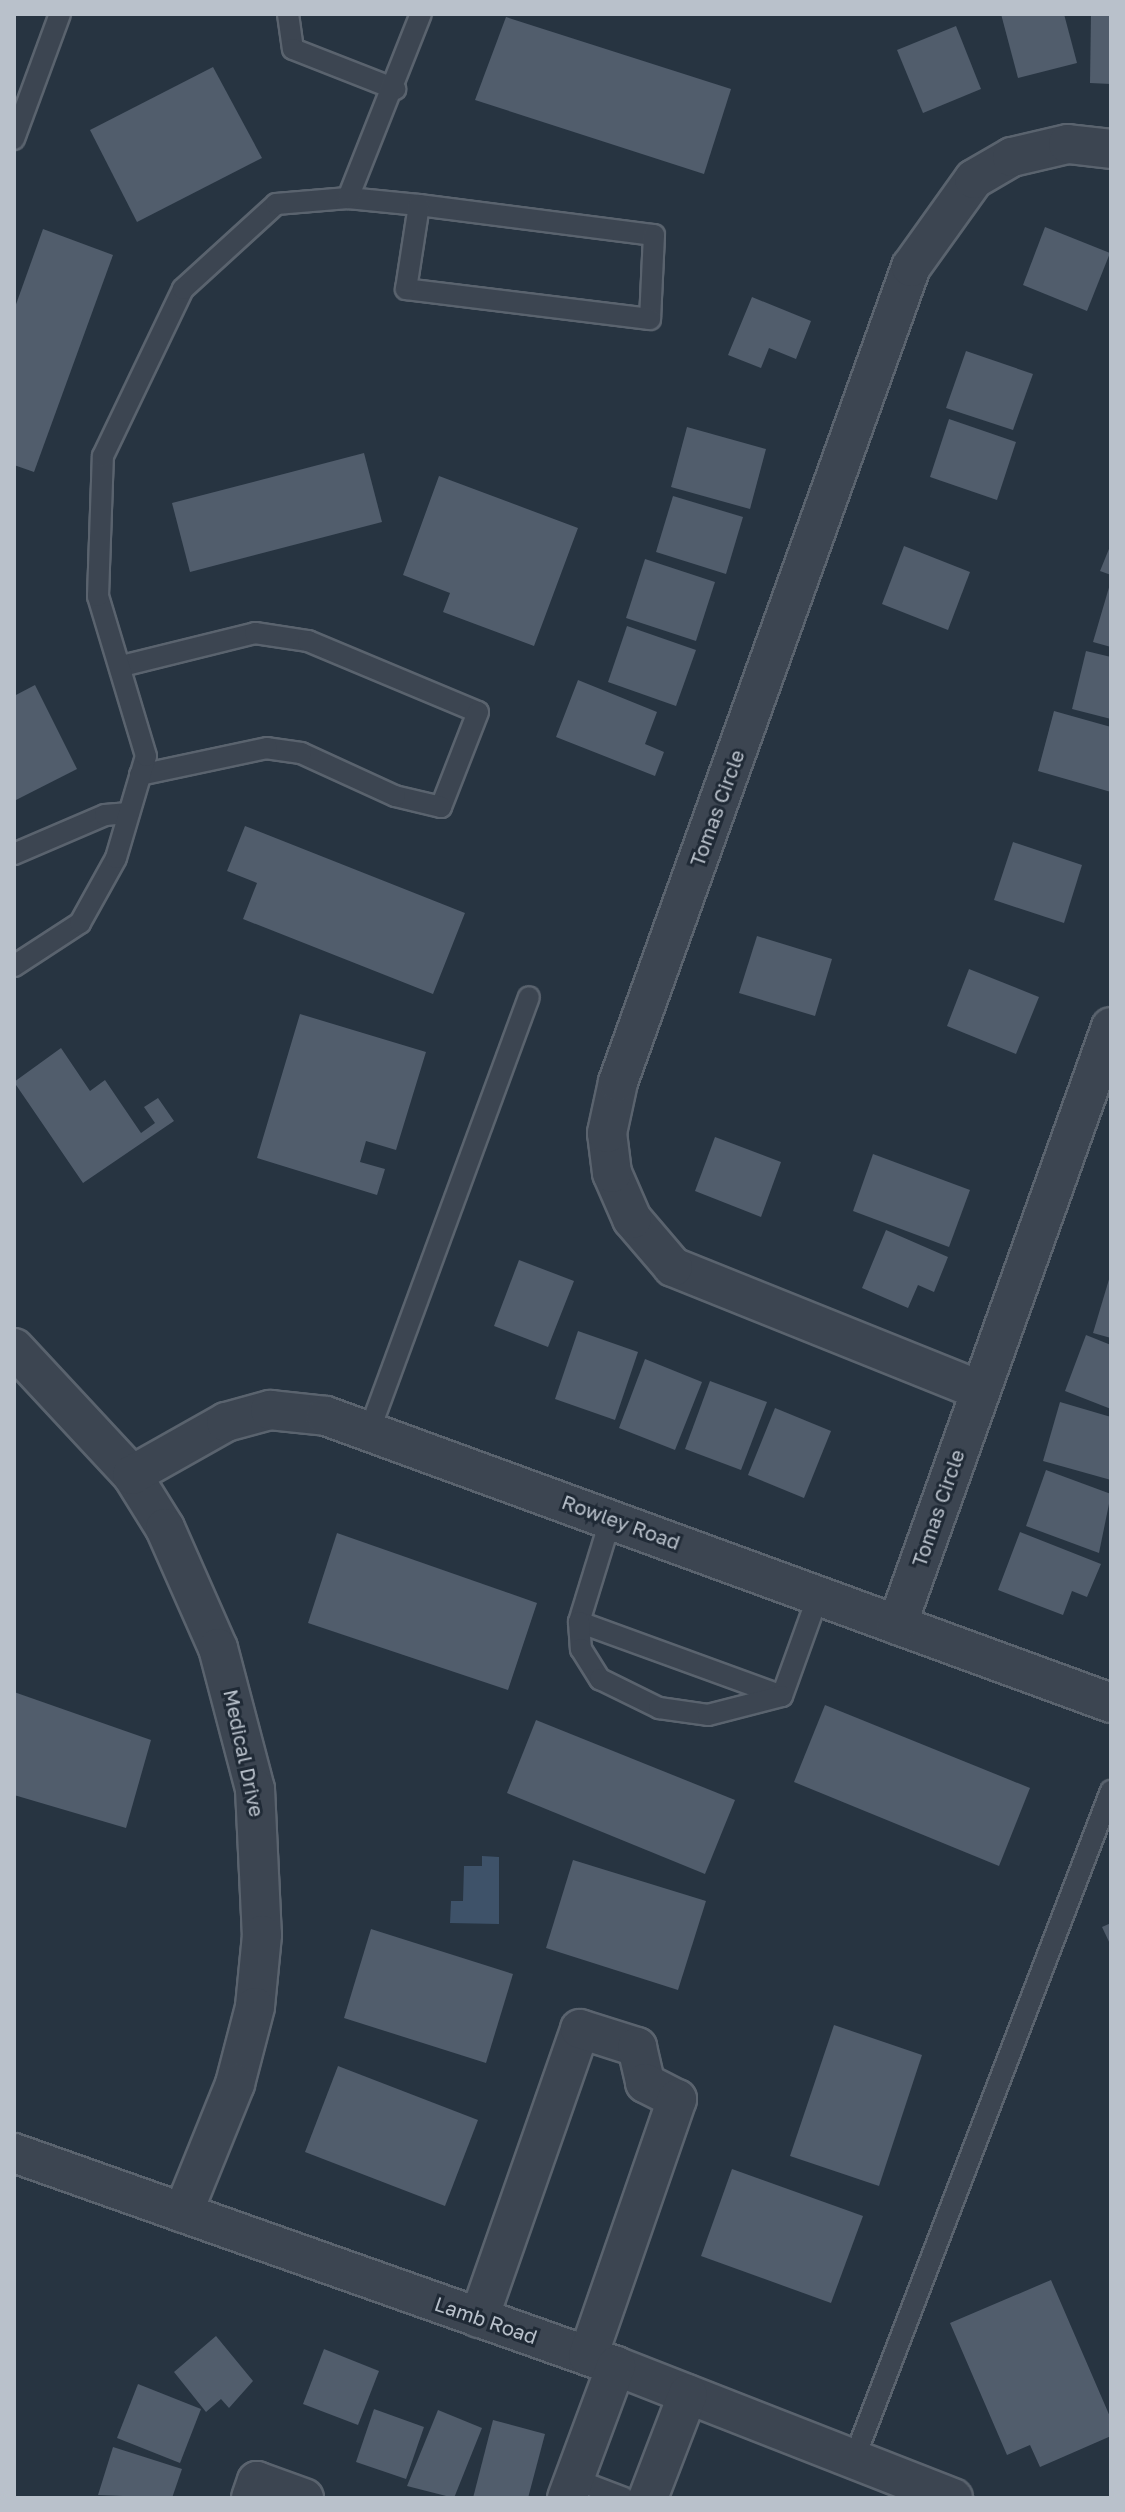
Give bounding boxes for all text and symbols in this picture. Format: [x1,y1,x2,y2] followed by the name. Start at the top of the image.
[685,746,749,870] street label: Tomas Circle
[907,1446,969,1570] street label: Tomas Circle
[559,1490,683,1554] street label: Rowley Road
[219,1687,269,1819] street label: Medical Drive
[432,2291,540,2349] street label: Lamb Road

